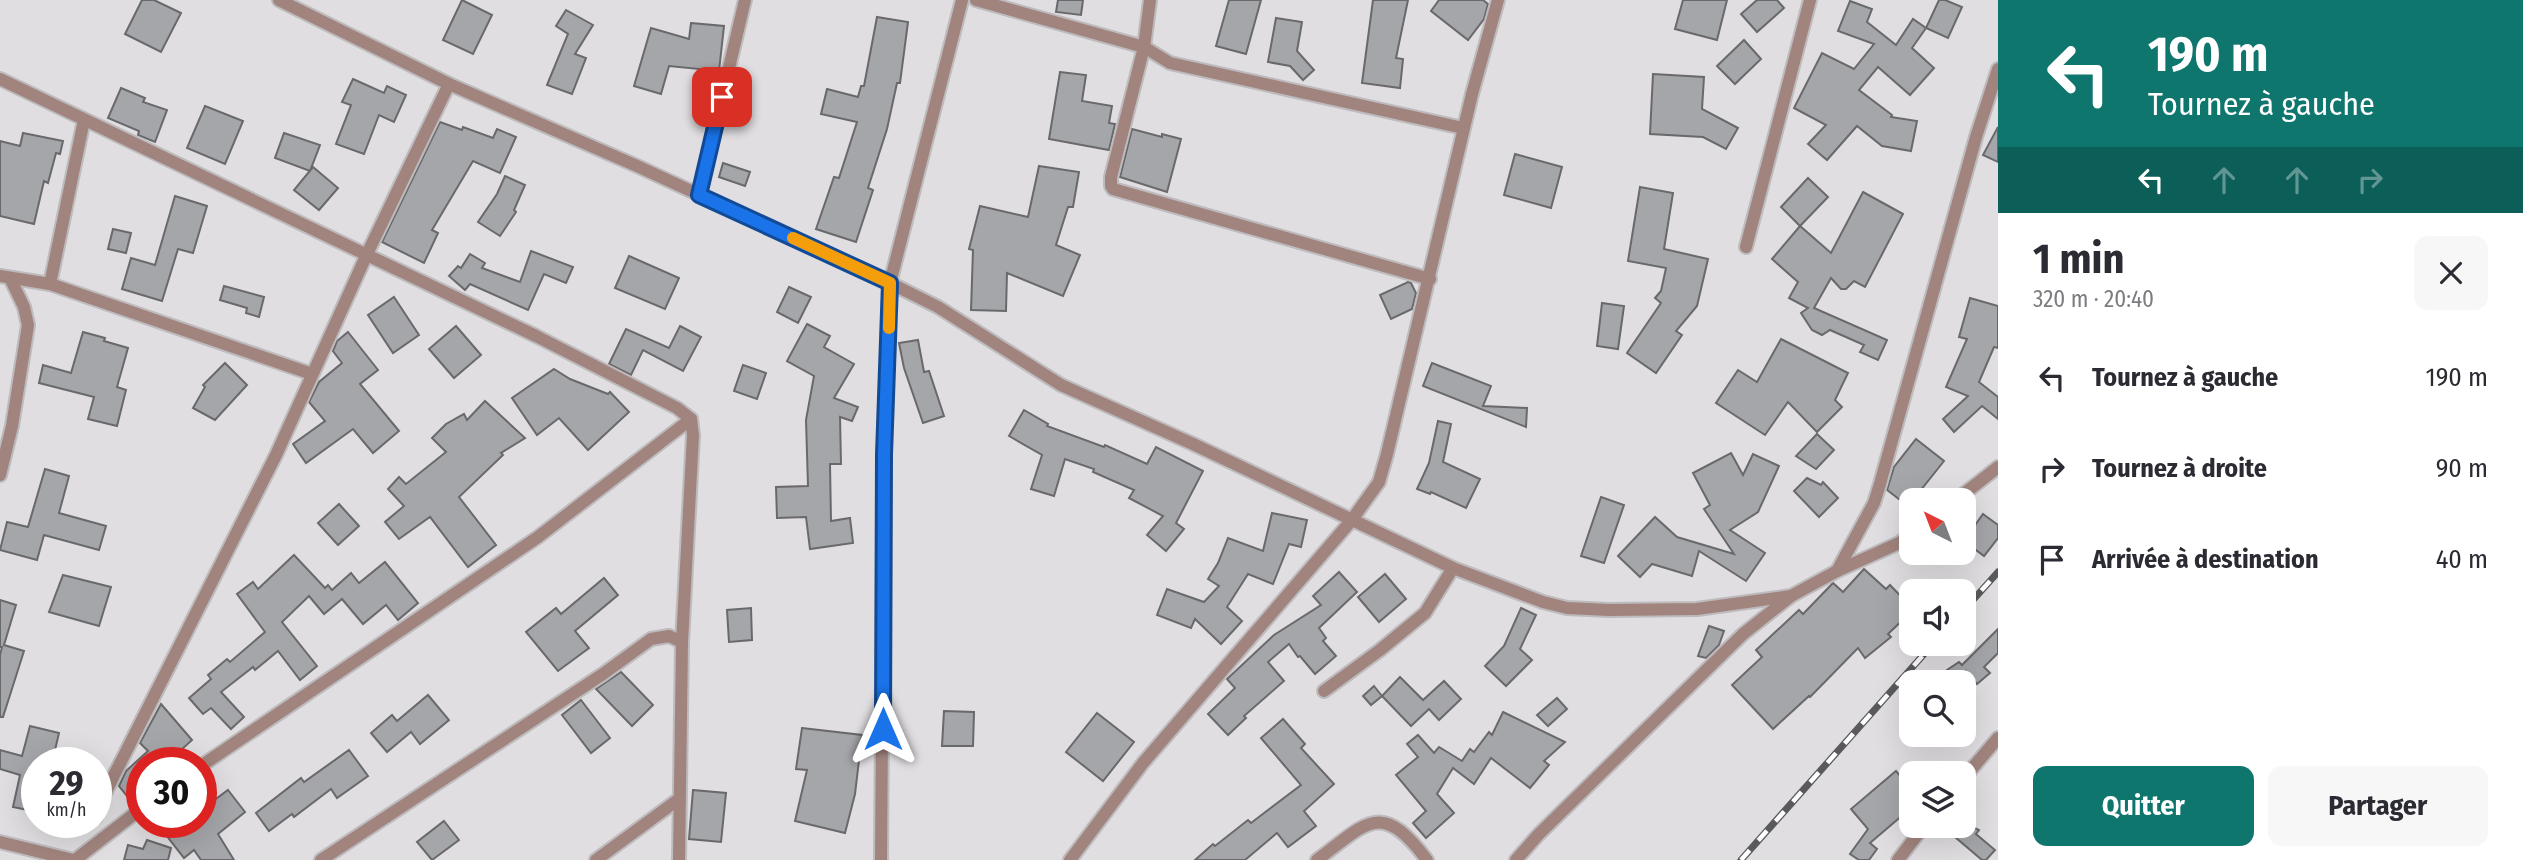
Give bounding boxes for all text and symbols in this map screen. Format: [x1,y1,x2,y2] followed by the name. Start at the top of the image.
[2148,25,2268,84] text: 190 m
[2033,28,2124,119] icon: left
[692,67,752,127] pin
[703,78,741,116] icon: arrive
[2148,85,2375,123] text: Tournez à gauche
[2132,161,2170,199] icon: left
[2205,161,2243,199] icon: ahead
[2278,161,2316,199] icon: ahead
[2351,161,2389,199] icon: right
[2033,234,2124,284] text: 1 min
[2414,236,2488,310] button: close
[2033,285,2154,313] text: 320 m · 20:40
[2033,359,2071,397] icon: left
[2092,362,2278,393] text: Tournez à gauche
[2426,362,2488,393] text: 190 m
[2033,450,2071,488] icon: right
[2092,453,2267,484] text: Tournez à droite
[2436,453,2488,484] text: 90 m
[1899,488,1976,565] north arrow
[1899,488,1976,838] map controls
[2033,541,2071,579] icon: arrive
[2092,544,2319,575] text: Arrivée à destination
[2436,544,2488,575] text: 40 m
[1899,579,1976,656] button: sound
[1899,670,1976,747] button: search
[846,692,920,766] position arrow
[126,747,217,838] speed limit sign: 30
[1899,761,1976,838] button: layers
[49,762,84,804] text: 29
[2033,766,2254,846] button: Quitter
[2268,766,2488,846] button: Partager
[46,799,87,821] text: km/h

